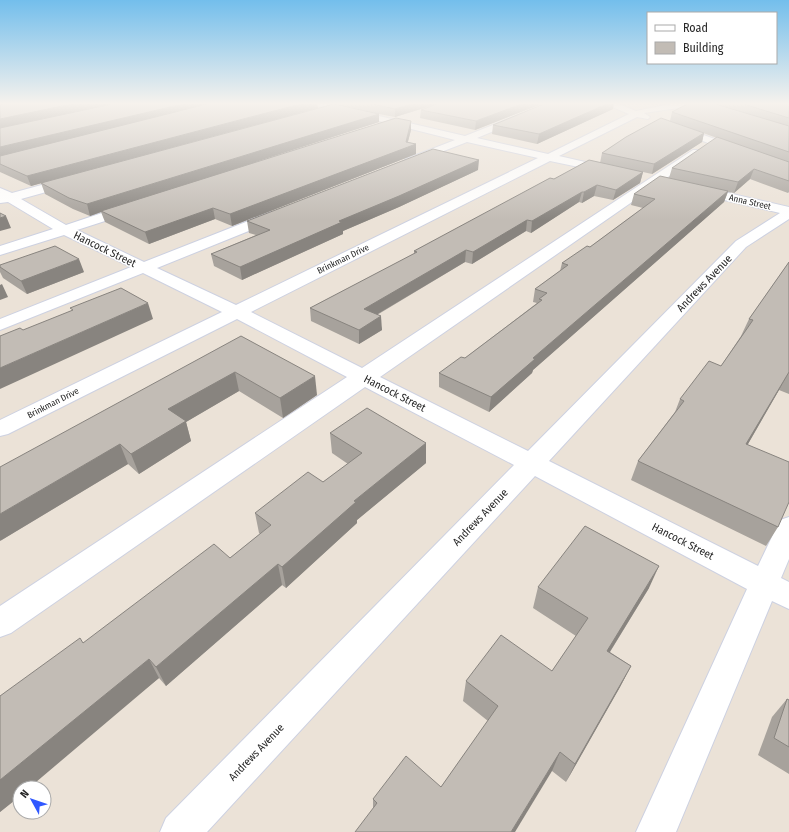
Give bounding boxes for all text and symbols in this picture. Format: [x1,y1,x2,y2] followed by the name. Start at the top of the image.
[647,12,777,64] legend
[683,21,708,35] text: Road
[683,41,724,55] text: Building
[728,192,772,212] street label: Anna Street
[72,229,138,270] street label: Hancock Street
[315,242,371,276] street label: Brinkman Drive
[674,252,735,314] street label: Andrews Avenue
[362,372,428,415] street label: Hancock Street
[26,385,81,420] street label: Brinkman Drive
[450,486,511,548] street label: Andrews Avenue
[650,520,716,563] street label: Hancock Street
[226,721,287,783] street label: Andrews Avenue
[12,780,52,820] north arrow
[18,787,32,801] text: N

